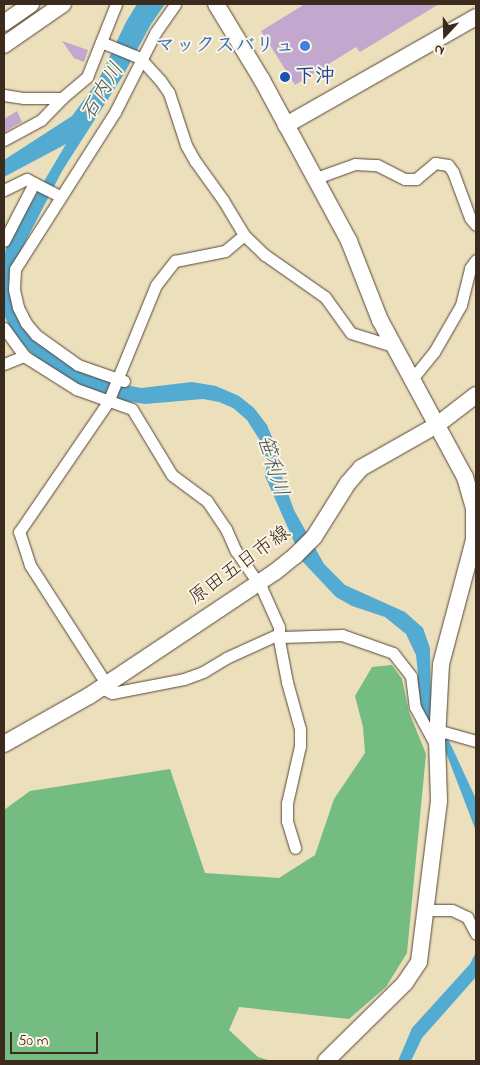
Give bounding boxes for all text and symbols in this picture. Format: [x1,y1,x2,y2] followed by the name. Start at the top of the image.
[420,10,470,60] north arrow
[155,34,295,58] place label: マックスバリュ
[431,38,448,61] text: N
[299,40,311,52] marker: マックスバリュ
[76,59,130,125] water label: 石内川
[295,65,335,89] place label: 下沖
[279,71,291,83] marker: 下沖
[251,432,293,500] water label: 笹利川
[184,521,296,611] street label: 原田五日市線
[12,1022,100,1054] scale bar
[18,1030,48,1052] text: 50 m

